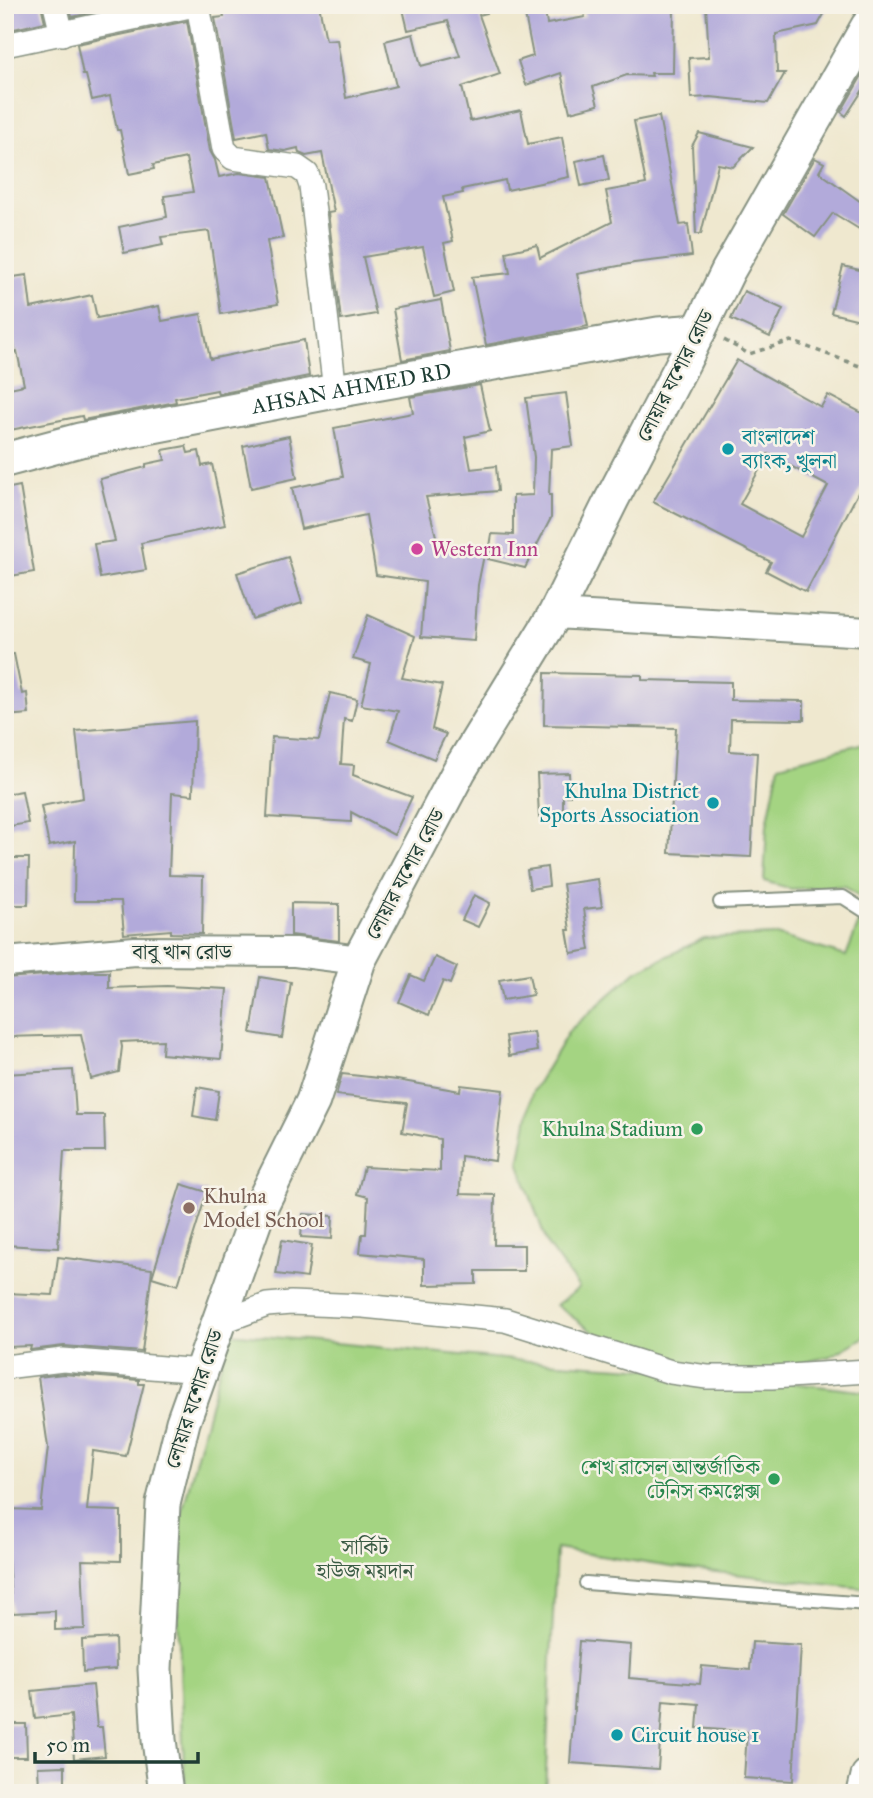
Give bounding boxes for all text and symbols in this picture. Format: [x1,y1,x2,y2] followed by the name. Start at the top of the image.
[631,305,720,446] street label: লোয়ার যশোর রোড
[249,358,453,420] street label: AHSAN AHMED RD
[741,424,837,474] place label: বাংলাদেশ ব্যাংক, খুলনা
[720,441,736,457] marker: বাংলাদেশ ব্যাংক, খুলনা
[431,536,538,562] place label: Western Inn
[409,541,425,557] marker: Western Inn
[539,778,700,828] place label: Khulna District Sports Association
[705,795,721,811] marker: Khulna District Sports Association
[360,803,451,944] street label: লোয়ার যশোর রোড
[131,939,233,965] street label: বাবু খান রোড
[542,1116,683,1142] place label: Khulna Stadium
[689,1121,705,1137] marker: Khulna Stadium
[203,1183,325,1233] place label: Khulna Model School
[181,1200,197,1216] marker: Khulna Model School
[159,1325,229,1472] street label: লোয়ার যশোর রোড
[580,1454,761,1504] place label: শেখ রাসেল আন্তর্জাতিক টেনিস কমপ্লেক্স
[766,1471,782,1487] marker: শেখ রাসেল আন্তর্জাতিক টেনিস কমপ্লেক্স
[315,1534,415,1584] park label: সার্কিট হাউজ ময়দান
[35,1721,198,1765] scale bar
[631,1722,759,1748] place label: Circuit house 1
[609,1727,625,1743] marker: Circuit house 1
[46,1732,91,1758] text: 50 m

